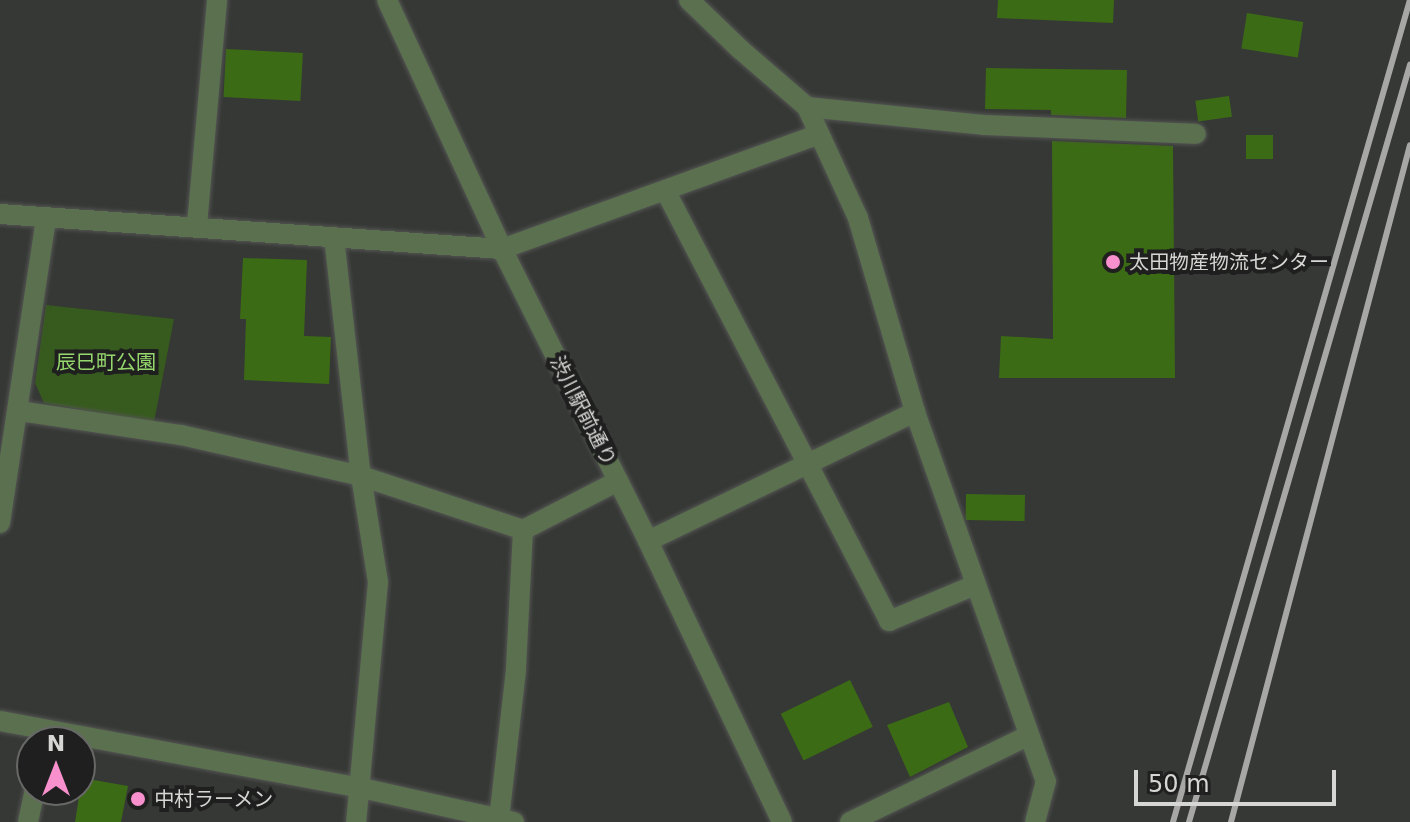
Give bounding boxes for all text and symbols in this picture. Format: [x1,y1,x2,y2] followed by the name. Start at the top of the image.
[1129,250,1329,274] place label: 太田物産物流センター
[1104,253,1122,271] marker: 太田物産物流センター
[56,350,156,374] park label: 辰巳町公園
[545,352,621,470] street label: 渋川駅前通り
[16,726,96,806] north arrow
[47,731,65,756] text: N
[1138,754,1340,804] scale bar
[1148,770,1210,798] text: 50 m
[154,787,274,811] place label: 中村ラーメン
[129,790,147,808] marker: 中村ラーメン

